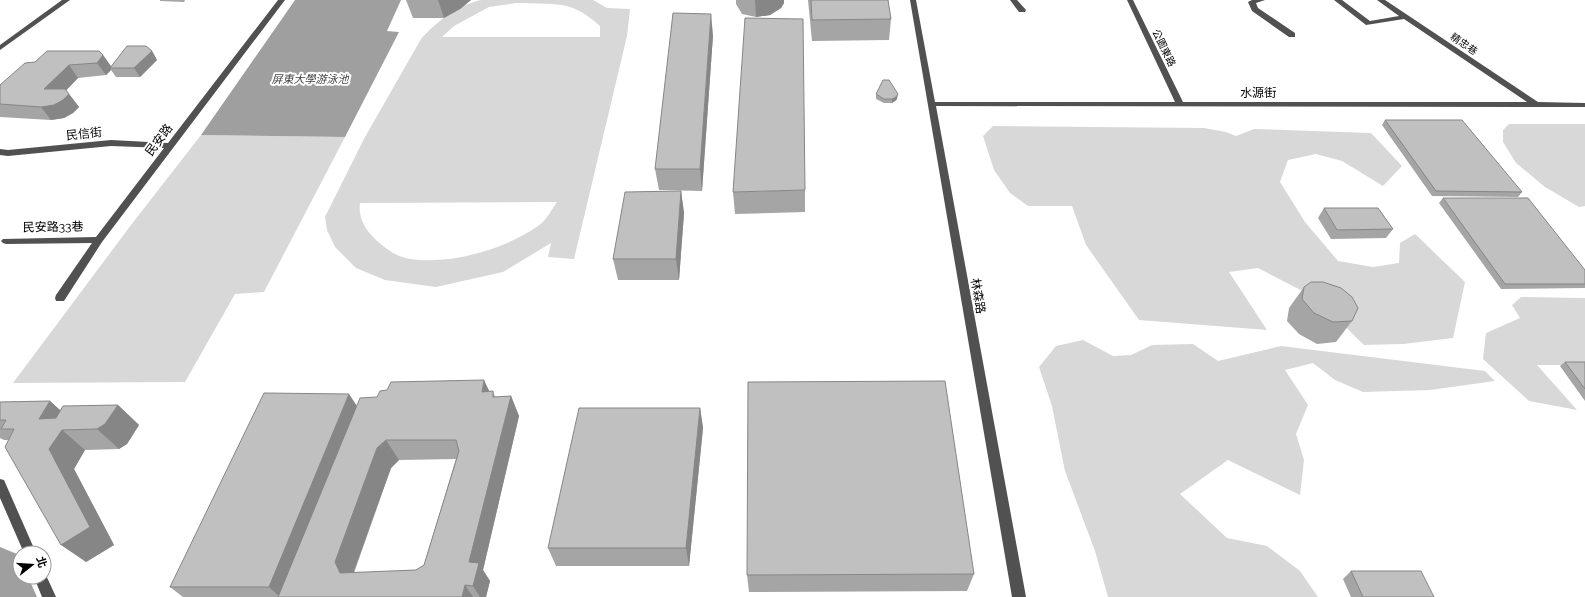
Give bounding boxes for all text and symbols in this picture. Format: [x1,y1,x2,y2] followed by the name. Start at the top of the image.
[1150,28,1178,68] street label: 公園東路
[1448,31,1480,57] street label: 精忠巷
[272,73,349,86] water label: 屏東大學游泳池
[1240,86,1276,100] street label: 水源街
[143,121,175,159] street label: 民安路
[65,125,103,143] street label: 民信街
[22,219,84,235] street label: 民安路33巷
[968,277,988,315] street label: 林森路
[12,545,52,585] north arrow
[33,555,49,569] text: 北

